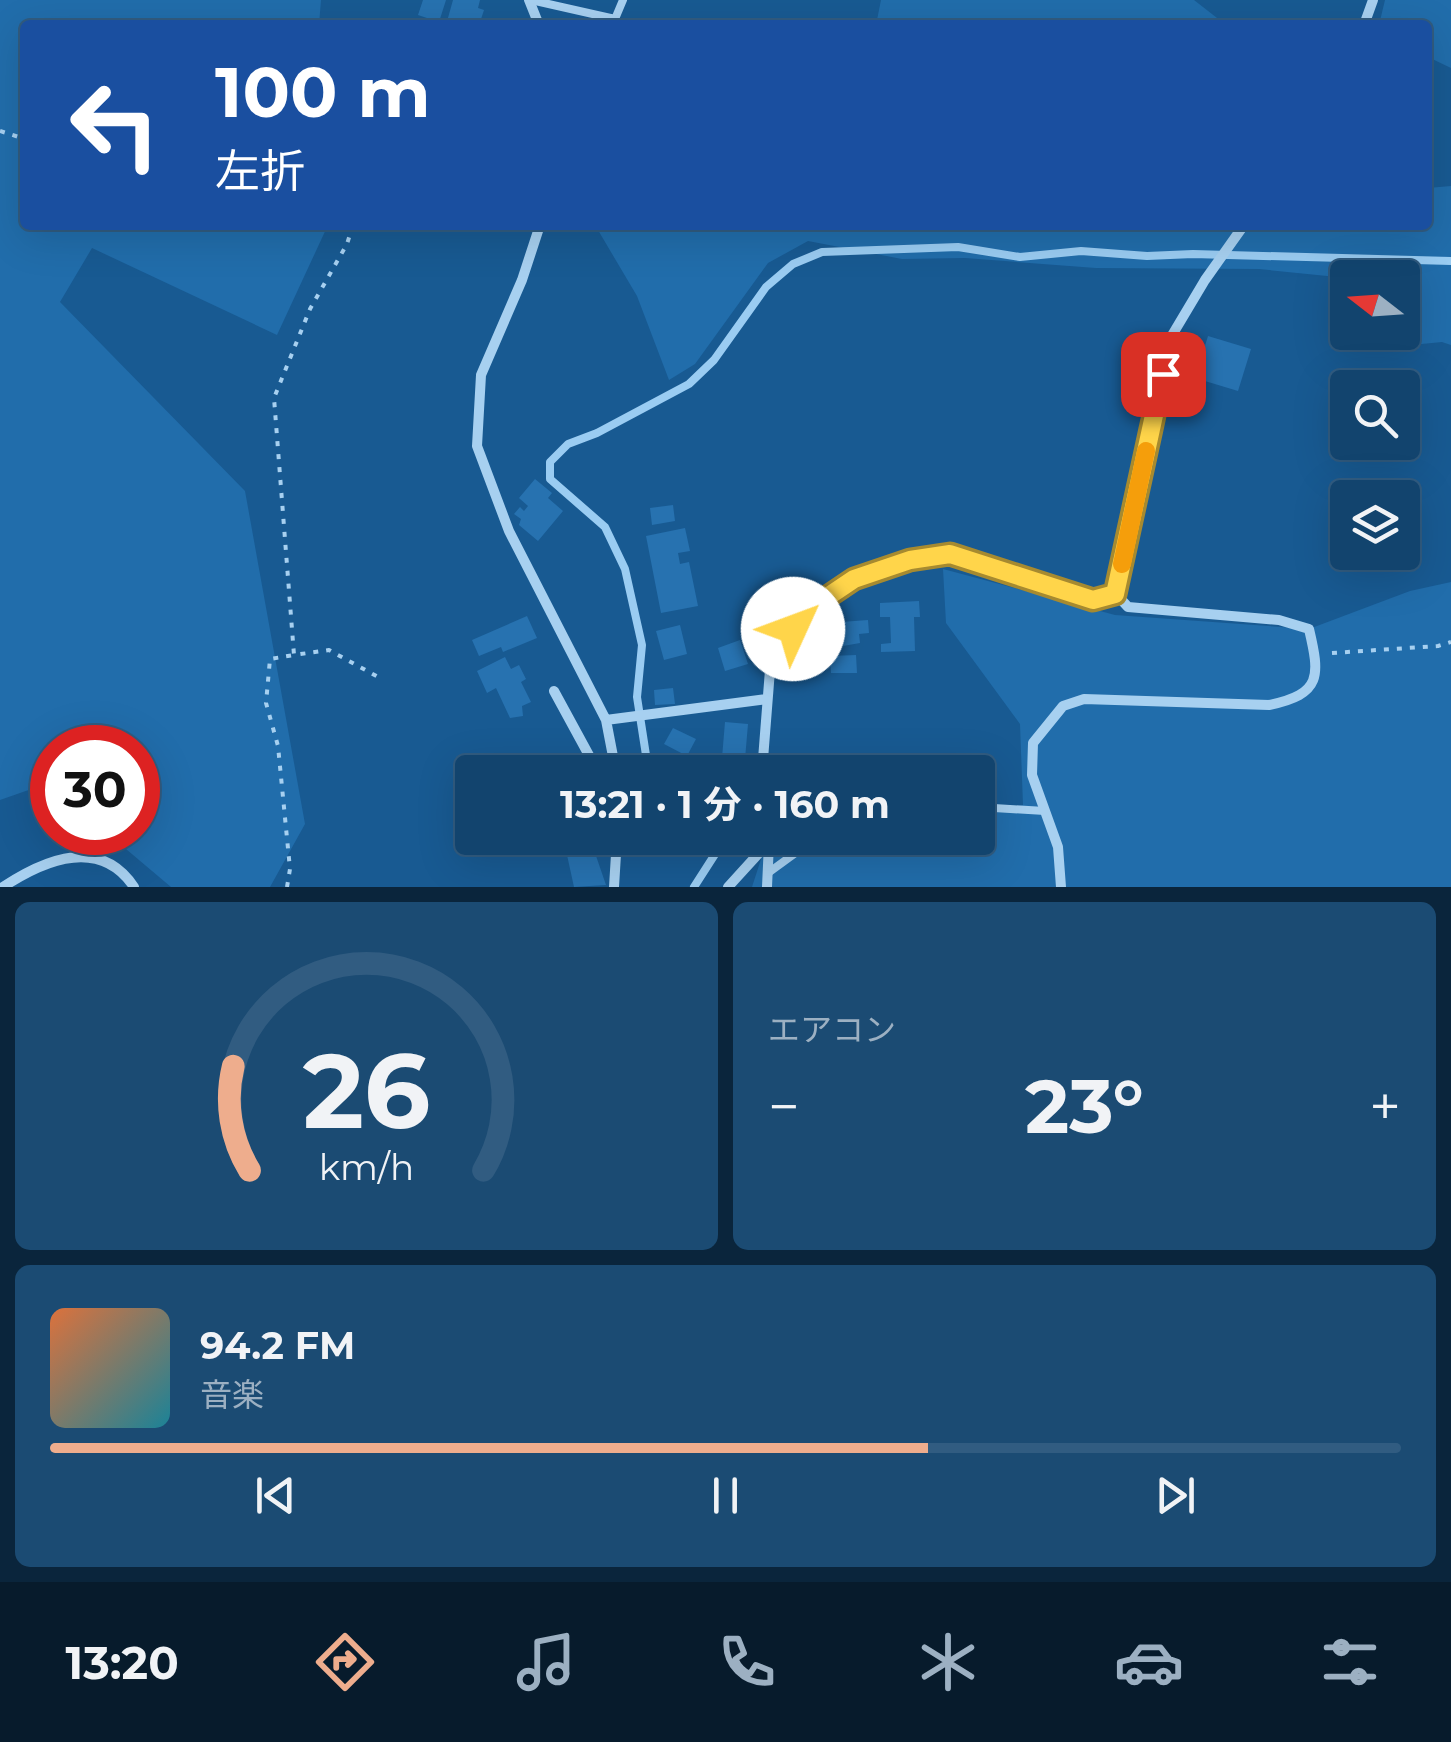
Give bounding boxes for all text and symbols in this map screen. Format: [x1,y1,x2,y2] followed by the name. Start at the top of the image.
[215,49,431,135] text: 100 m
[50,60,180,190] icon: left
[215,143,305,198] text: 左折
[1330,260,1420,350] north arrow
[1330,260,1420,570] map controls
[1121,332,1206,417] pin
[1136,347,1191,402] icon: arrive
[1330,370,1420,460] button: search
[1330,480,1420,570] button: layers
[741,577,845,681] position arrow
[30,725,160,855] speed limit sign: 30
[560,781,890,828] text: 13:21 · 1 分 · 160 m
[768,1010,896,1049] text: エアコン
[303,1027,430,1154] text: 26
[1025,1060,1144,1152] text: 23°
[768,1073,800,1140] text: −
[1369,1073,1401,1140] text: +
[319,1145,414,1189] text: km/h
[200,1322,355,1369] text: 94.2 FM
[200,1375,264,1414] text: 音楽
[248,1468,303,1523] icon: previous
[698,1468,753,1523] icon: pause
[1148,1468,1203,1523] icon: next
[310,1627,380,1697] icon: directions
[511,1627,581,1697] icon: music
[712,1627,782,1697] icon: phone
[913,1627,983,1697] icon: climate
[1114,1627,1184,1697] icon: car
[1315,1627,1385,1697] icon: filters
[66,1635,179,1690] text: 13:20

